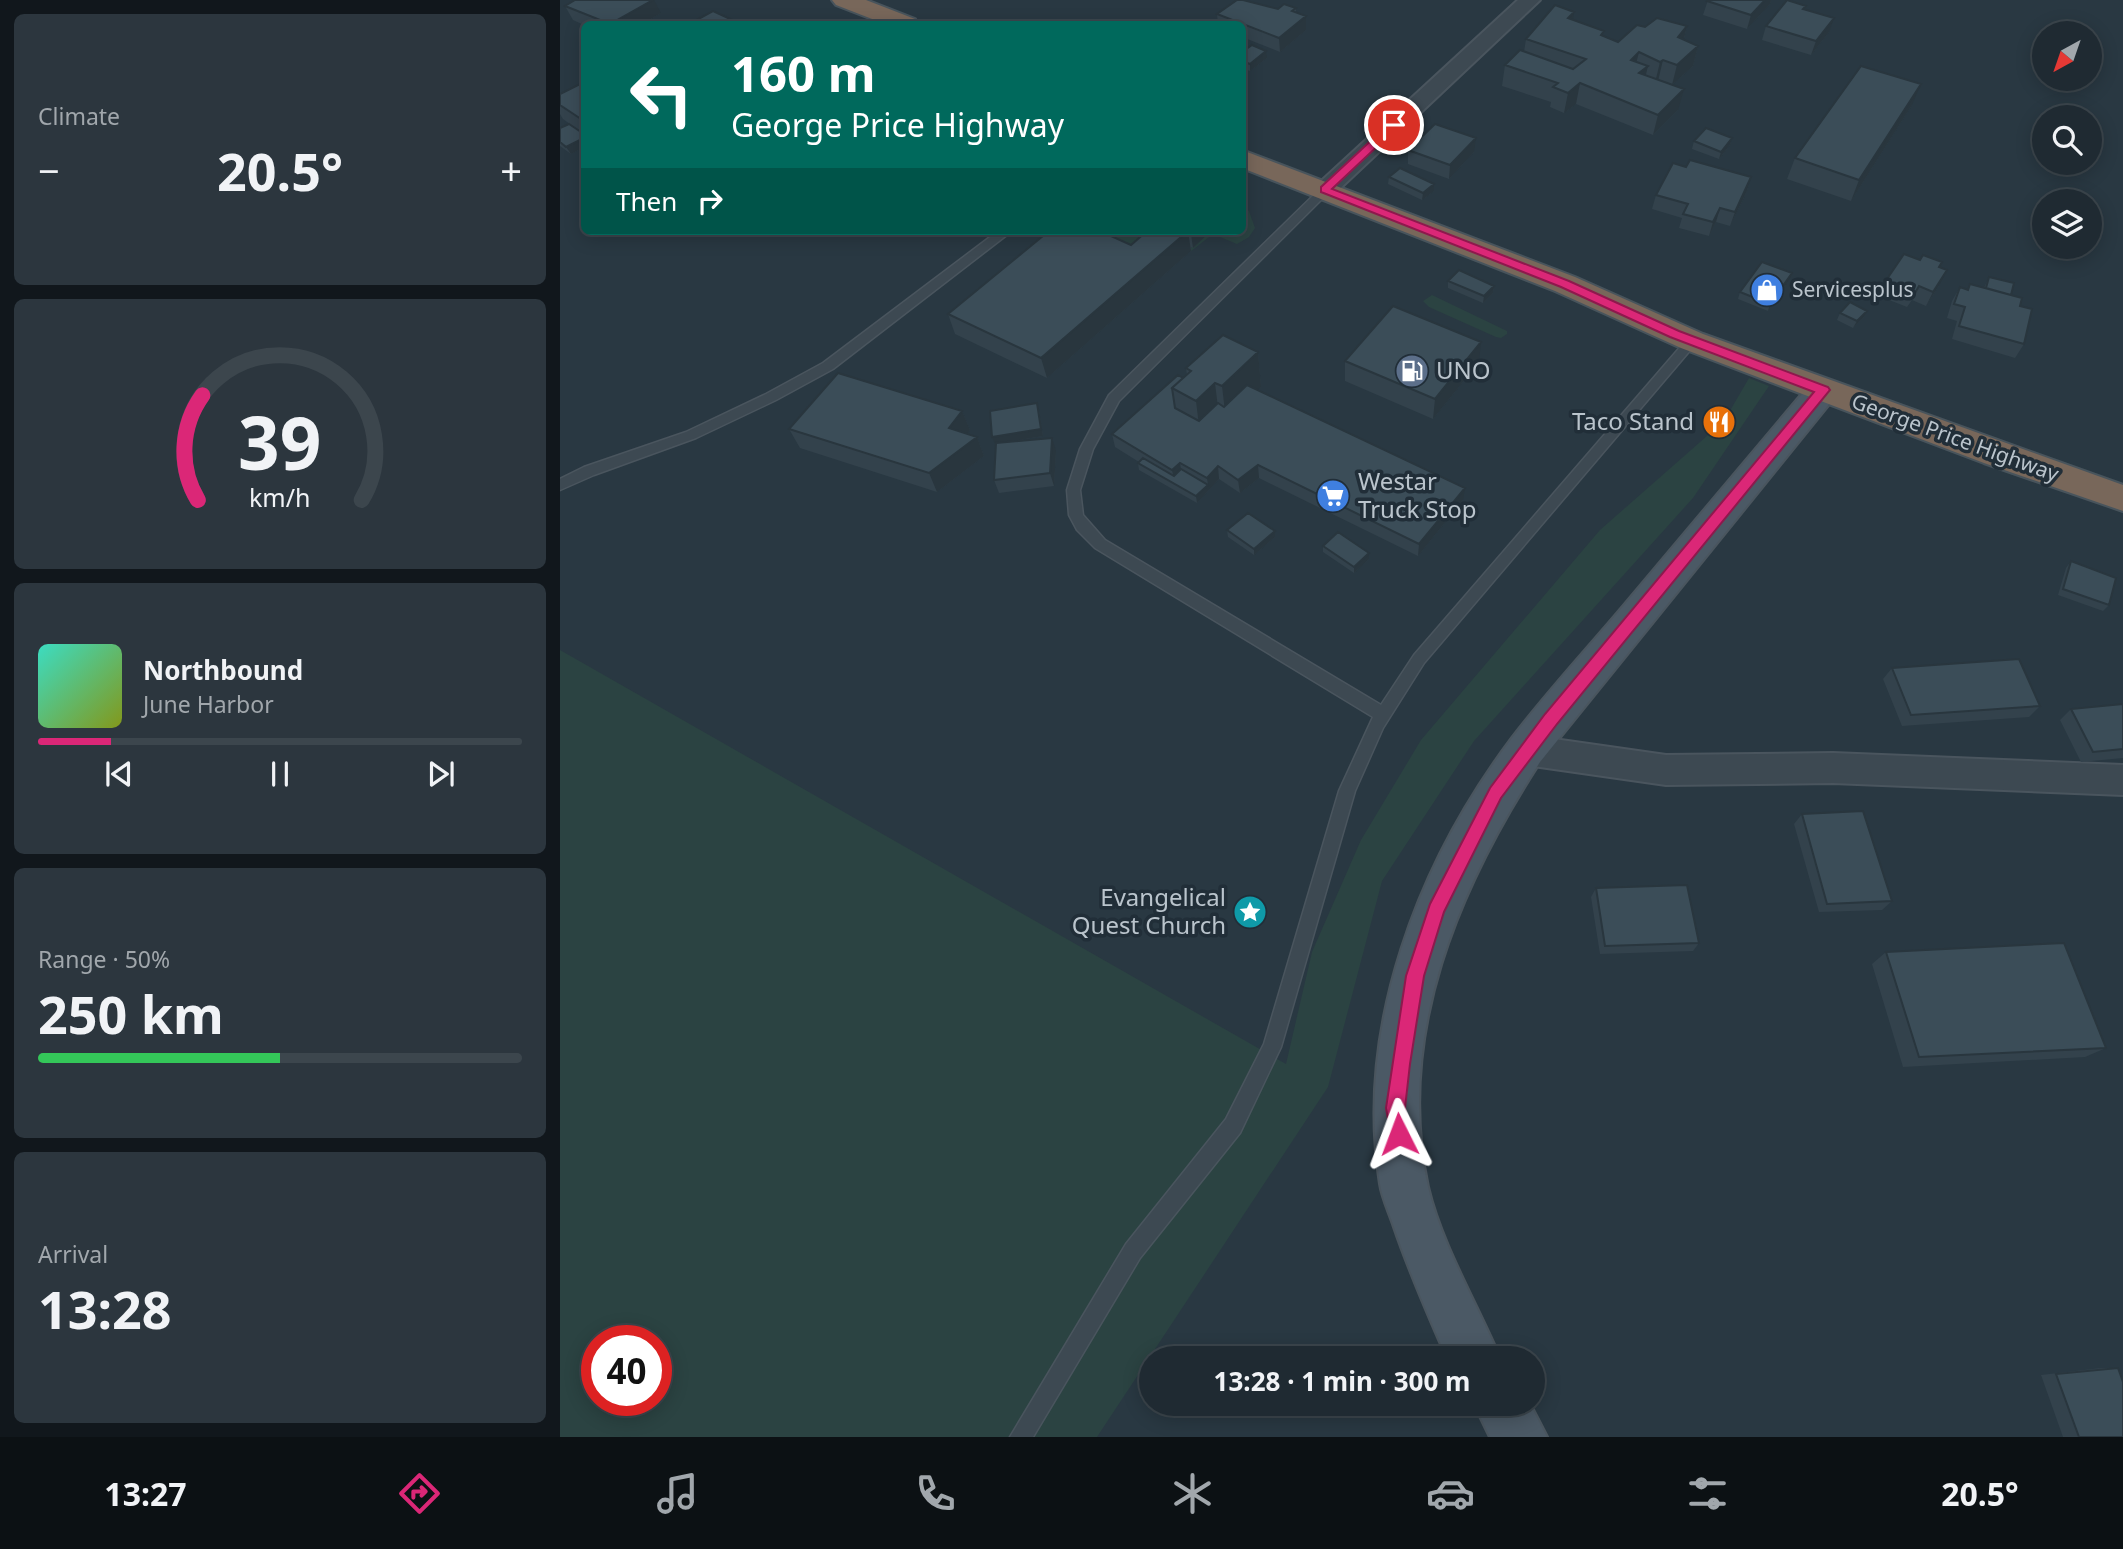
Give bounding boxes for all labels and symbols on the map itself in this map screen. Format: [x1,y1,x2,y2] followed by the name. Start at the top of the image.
[2032,21,2102,91] north arrow
[1364,95,1424,155] pin
[1748,271,1786,309] shop icon: Servicesplus
[1792,275,1914,303] place label: Servicesplus
[1393,352,1431,390] fuel station icon: UNO
[1436,353,1491,386] place label: UNO
[1848,387,2063,488] street label: George Price Highway
[1700,403,1738,441] restaurant icon: Taco Stand
[1572,404,1694,437] place label: Taco Stand
[1358,464,1477,525] place label: Westar Truck Stop
[1314,477,1352,515] supermarket icon: Westar Truck Stop
[1072,880,1226,941] place label: Evangelical Quest Church
[1231,893,1269,931] place icon: Evangelical Quest Church
[1362,1097,1436,1171] position arrow
[581,1325,672,1416] speed limit sign: 40

